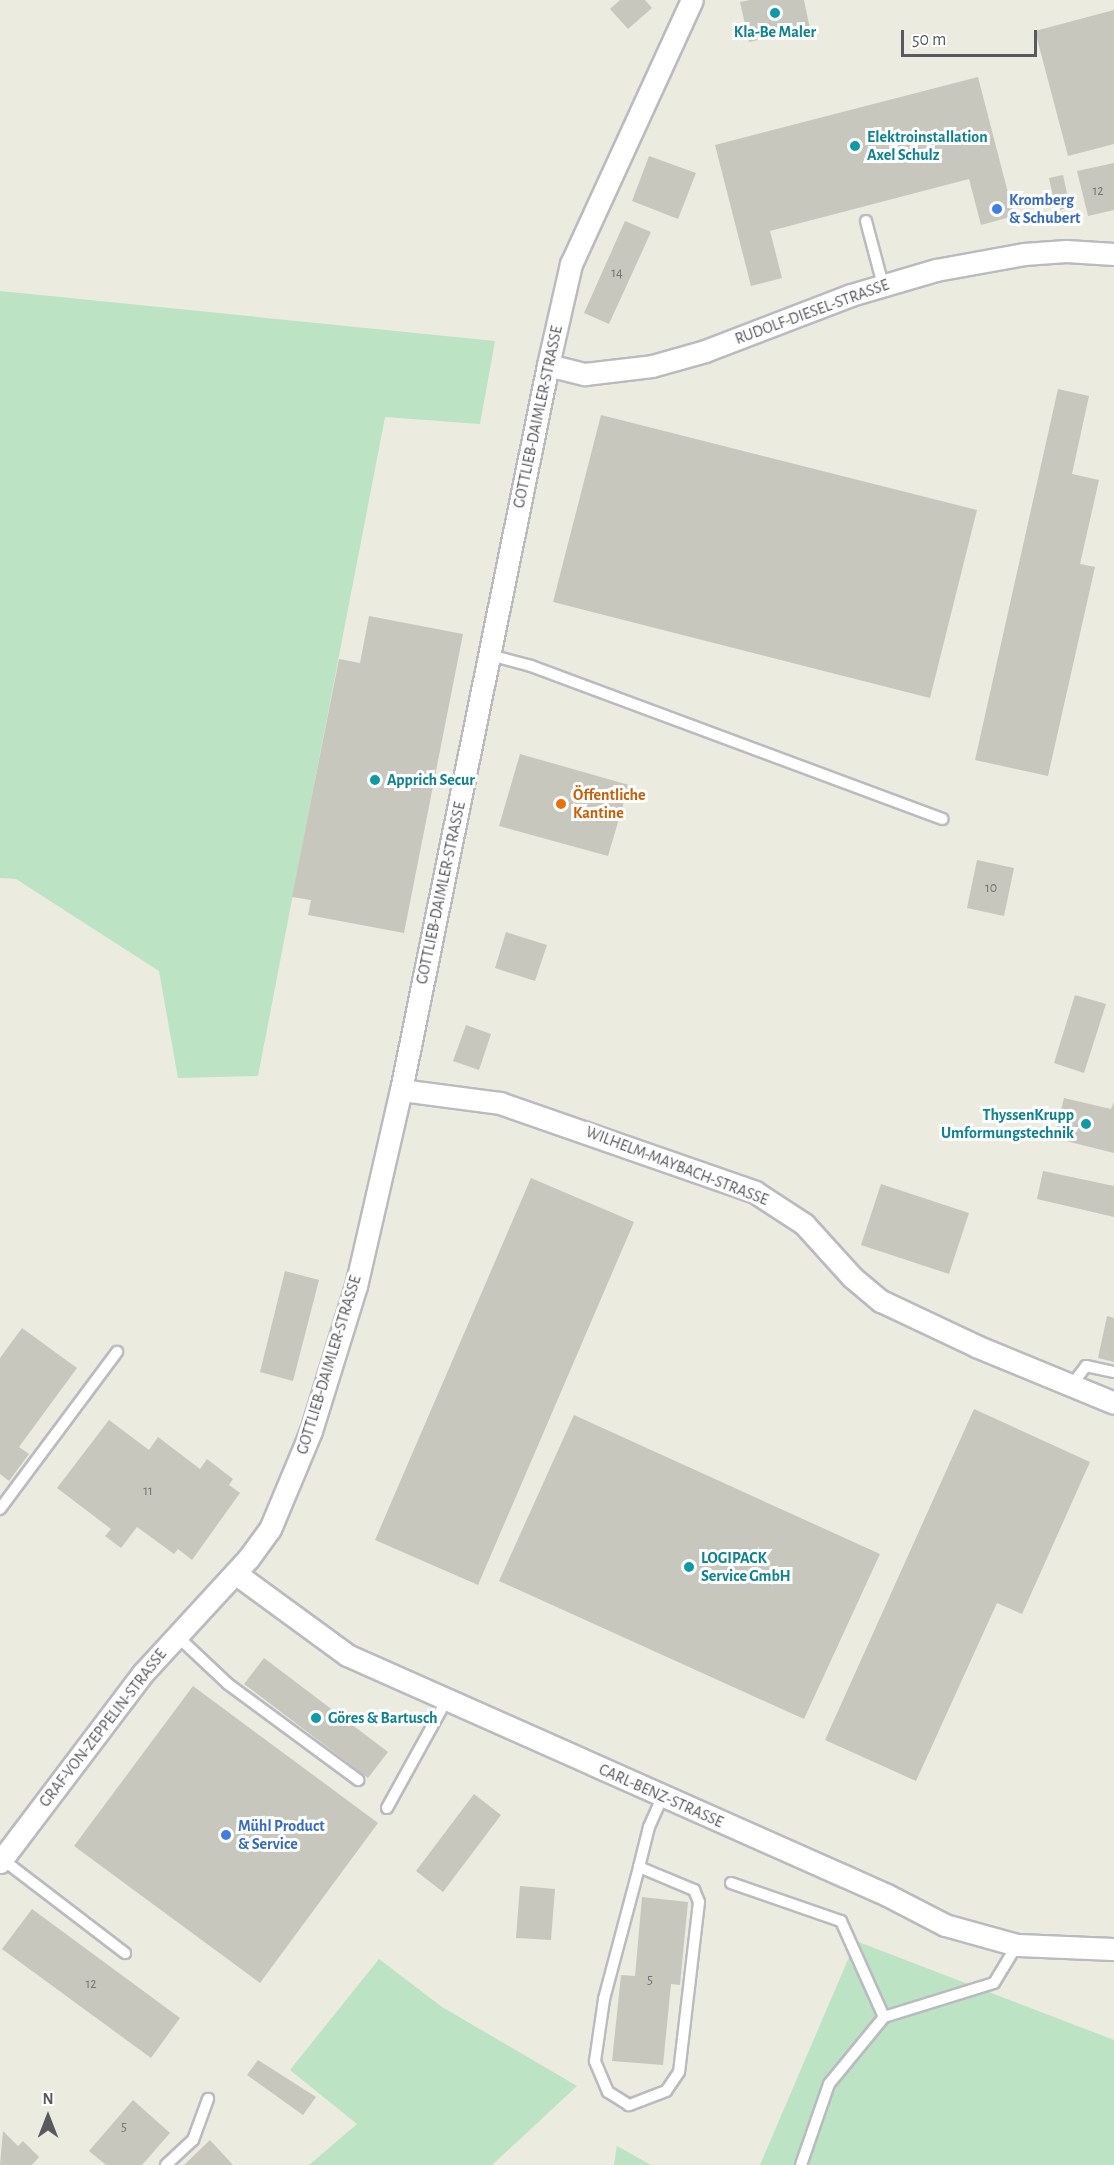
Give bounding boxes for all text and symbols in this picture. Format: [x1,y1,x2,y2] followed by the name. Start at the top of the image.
[768,6,782,20] marker: Kla-Be Maler
[904,18,1040,56] scale bar
[734,22,816,42] place label: Kla-Be Maler
[912,31,946,49] text: 50 m
[867,127,988,165] place label: Elektroinstallation Axel Schulz
[848,139,862,153] marker: Elektroinstallation Axel Schulz
[1092,183,1104,199] house number: 12
[1009,190,1080,228] place label: Kromberg & Schubert
[990,202,1004,216] marker: Kromberg & Schubert
[611,265,623,281] house number: 14
[732,275,892,349] street label: RUDOLF-DIESEL-STRASSE
[509,324,567,510] street label: GOTTLIEB-DAIMLER-STRASSE
[387,770,475,790] place label: Apprich Secur
[368,773,382,787] marker: Apprich Secur
[573,785,646,823] place label: Öffentliche Kantine
[554,797,568,811] marker: Öffentliche Kantine
[412,800,470,986] street label: GOTTLIEB-DAIMLER-STRASSE
[985,880,997,896] house number: 10
[941,1105,1074,1143] place label: ThyssenKrupp Umformungstechnik
[1079,1117,1093,1131] marker: ThyssenKrupp Umformungstechnik
[583,1122,771,1210] street label: WILHELM-MAYBACH-STRASSE
[293,1273,365,1457] street label: GOTTLIEB-DAIMLER-STRASSE
[143,1483,153,1499] house number: 11
[701,1548,791,1586] place label: LOGIPACK Service GmbH
[682,1560,696,1574] marker: LOGIPACK Service GmbH
[35,1645,171,1811] street label: GRAF-VON-ZEPPELIN-STRASSE
[328,1708,438,1728] place label: Göres & Bartusch
[309,1711,323,1725] marker: Göres & Bartusch
[596,1760,726,1832] street label: CARL-BENZ-STRASSE
[238,1816,325,1854] place label: Mühl Product & Service
[219,1828,233,1842] marker: Mühl Product & Service
[647,1972,653,1988] house number: 5
[85,1976,97,1992] house number: 12
[18,2087,78,2147] north arrow
[42,2091,54,2107] text: N
[121,2119,127,2135] house number: 5

